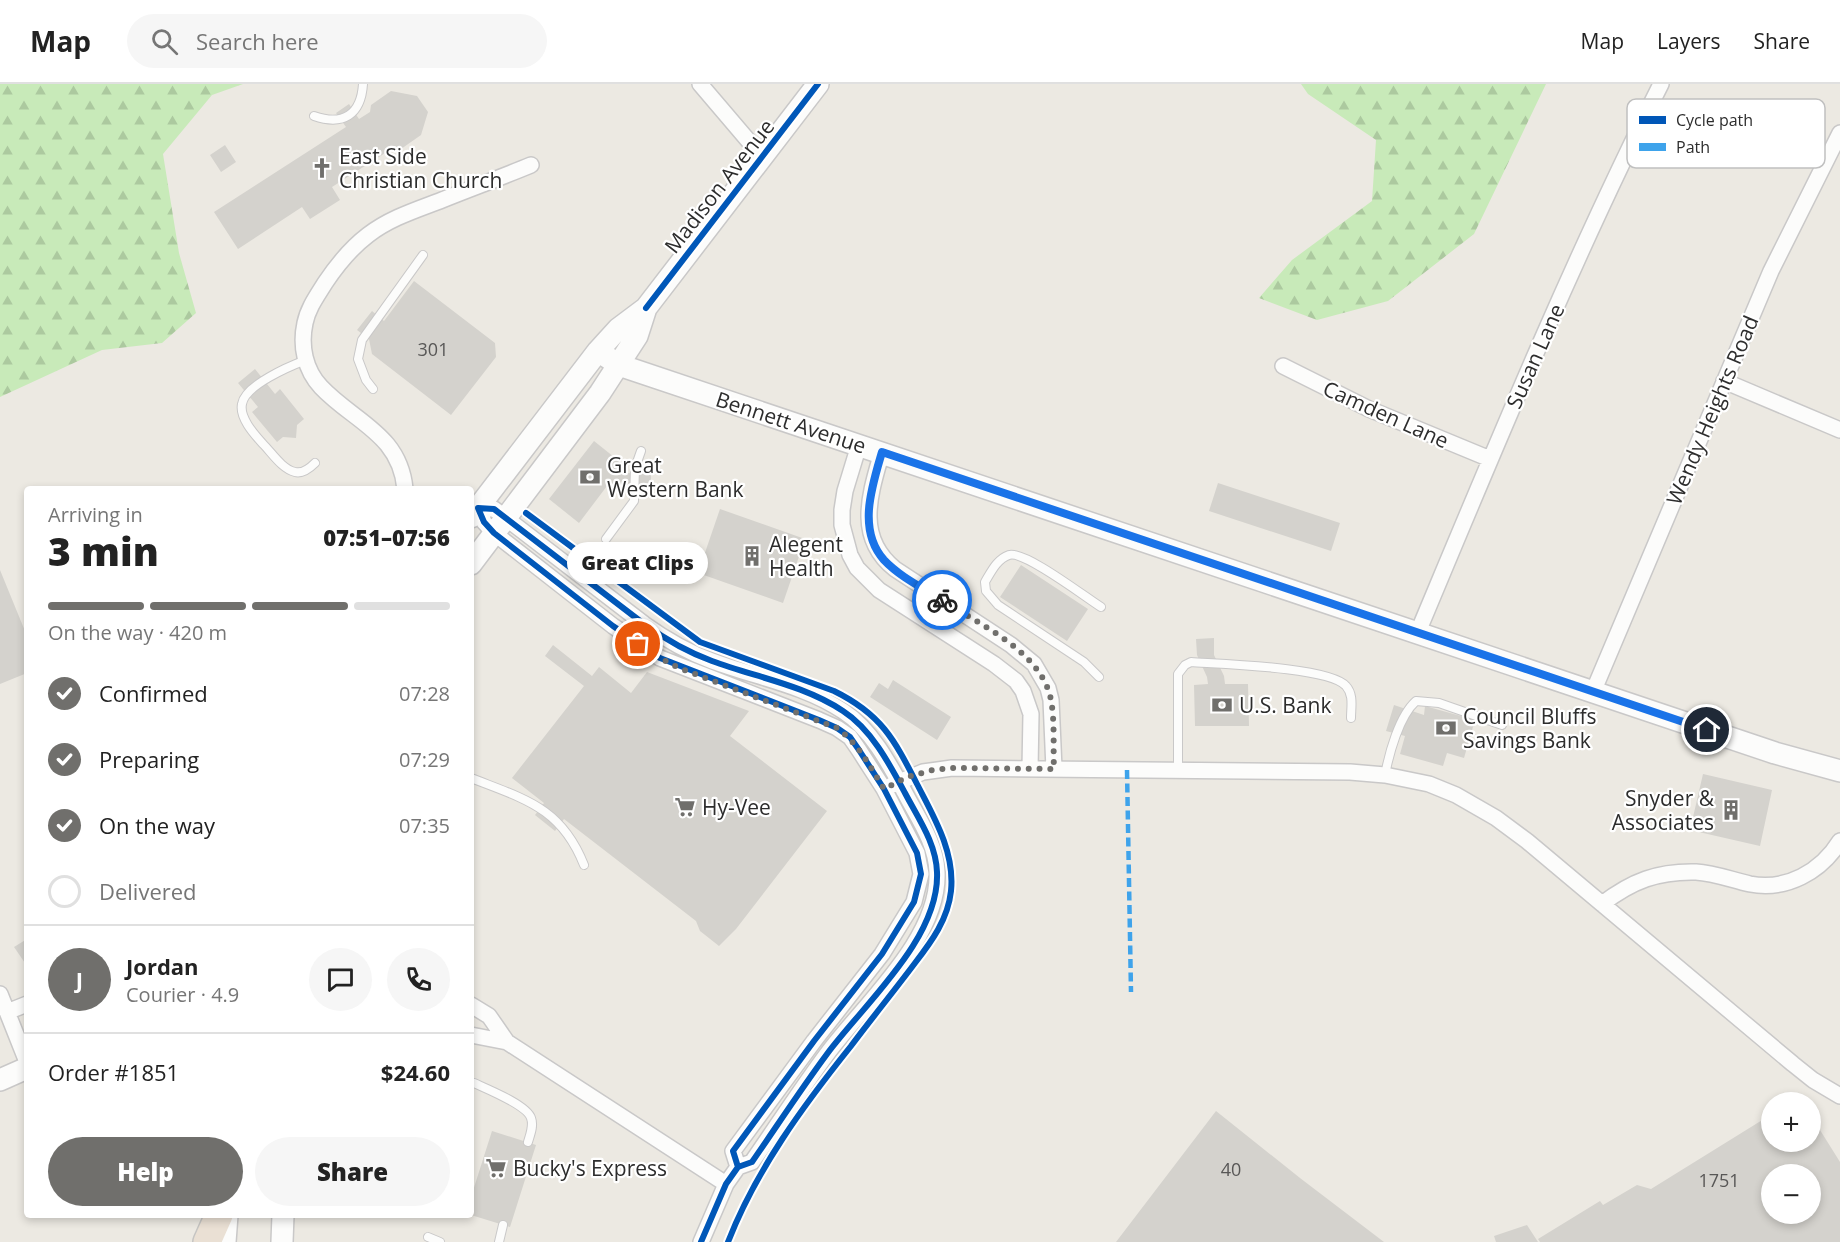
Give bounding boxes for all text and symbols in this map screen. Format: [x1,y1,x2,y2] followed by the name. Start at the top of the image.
[127,14,547,68] search box
[30,22,91,60] text: Map
[148,25,181,58] icon: search
[196,26,319,56] text: Search here
[1581,27,1624,55] text: Map
[1657,27,1721,55] text: Layers
[1754,27,1810,55] text: Share
[1627,99,1825,168] legend
[1676,109,1753,131] text: Cycle path
[658,113,780,259] street label: Madison Avenue
[1676,136,1710,158] text: Path
[339,142,502,194] place label: East Side Christian Church
[310,156,334,180] church icon: East Side Christian Church
[1499,299,1571,413] street label: Susan Lane
[1659,311,1765,509] street label: Wendy Heights Road
[418,337,448,361] house number: 301
[1319,374,1453,454] street label: Camden Lane
[712,385,870,459] street label: Bennett Avenue
[607,451,744,503] place label: Great Western Bank
[578,465,602,489] bank icon: Great Western Bank
[48,501,143,528] text: Arriving in
[323,522,450,552] text: 07:51–07:56
[48,524,159,577] text: 3 min
[769,530,843,582] place label: Alegent Health
[568,542,708,584] callout: Great Clips
[740,544,764,568] building icon: Alegent Health
[581,549,694,576] text: Great Clips
[912,570,972,630] courier
[926,584,959,617] icon: bike
[612,618,663,669] pin
[48,619,227,646] text: On the way · 420 m
[621,627,654,660] icon: bag
[48,677,81,710] icon: check
[99,678,208,708] text: Confirmed
[399,680,450,707] text: 07:28
[1239,691,1331,719] place label: U.S. Bank
[1210,693,1234,717] bank icon: U.S. Bank
[1463,702,1597,754] place label: Council Bluffs Savings Bank
[1681,704,1732,755] pin
[1690,713,1723,746] icon: home
[1434,716,1458,740] bank icon: Council Bluffs Savings Bank
[48,743,81,776] icon: check
[99,744,199,774] text: Preparing
[399,746,450,773] text: 07:29
[1612,784,1715,836] place label: Snyder & Associates
[702,793,771,821] place label: Hy-Vee
[673,795,697,819] supermarket icon: Hy-Vee
[1719,798,1743,822] building icon: Snyder & Associates
[48,809,81,842] icon: check
[99,810,215,840] text: On the way
[399,812,450,839] text: 07:35
[99,876,197,906] text: Delivered
[309,948,372,1011] button: chat
[387,948,450,1011] button: phone
[126,951,199,981] text: Jordan
[76,964,83,994] text: J
[126,981,239,1008] text: Courier · 4.9
[48,1057,179,1087] text: Order #1851
[381,1057,450,1087] text: $24.60
[1761,1092,1821,1224] map controls
[1761,1092,1821,1152] button: +
[48,1137,243,1206] button: Help
[255,1137,450,1206] button: Share
[513,1154,667,1182] place label: Bucky's Express
[484,1156,508,1180] supermarket icon: Bucky's Express
[1221,1157,1241,1181] house number: 40
[1761,1164,1821,1224] button: −
[1698,1168,1740,1192] house number: 1751

